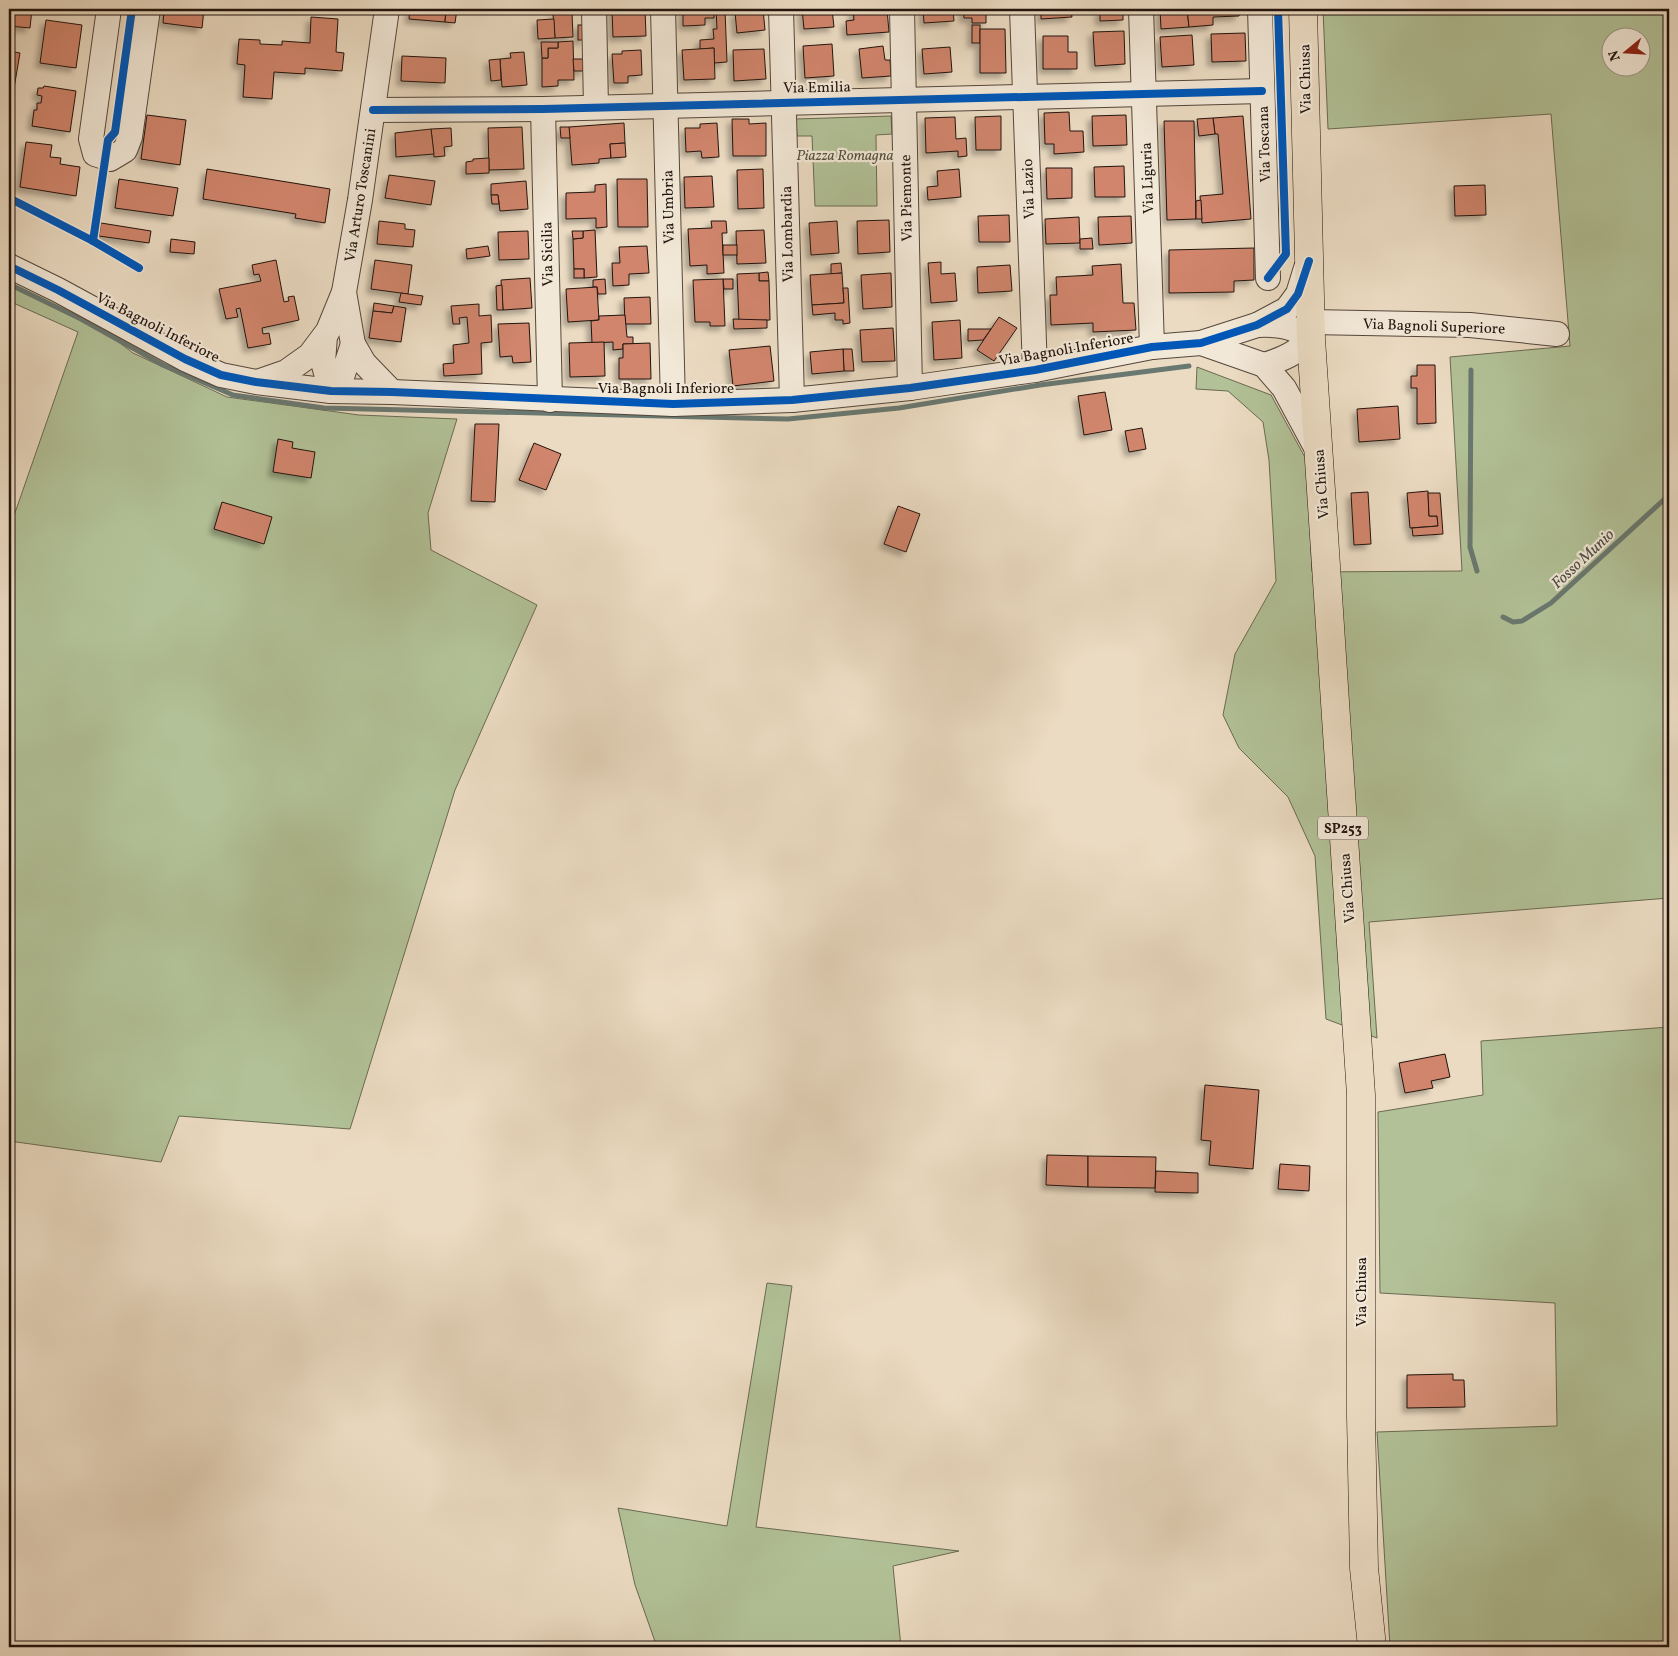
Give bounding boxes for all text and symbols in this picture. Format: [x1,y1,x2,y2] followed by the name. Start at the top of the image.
[1600,28,1650,78] north arrow
[1295,44,1318,114] street label: Via Chiusa
[1604,48,1626,63] text: N
[783,77,851,100] street label: Via Emilia
[1254,105,1277,183] street label: Via Toscana
[341,127,382,264] street label: Via Arturo Toscanini
[1137,142,1160,214] street label: Via Liguria
[796,146,894,167] park label: Piazza Romagna
[896,154,919,242] street label: Via Piemonte
[1018,158,1041,219] street label: Via Lazio
[658,170,681,244] street label: Via Umbria
[777,186,800,282] street label: Via Lombardia
[537,221,560,287] street label: Via Sicilia
[92,288,223,369] street label: Via Bagnoli Inferiore
[1362,315,1505,340] street label: Via Bagnoli Superiore
[997,328,1135,373] street label: Via Bagnoli Inferiore
[598,379,734,400] street label: Via Bagnoli Inferiore
[1310,448,1335,520] street label: Via Chiusa
[1547,524,1620,594] water label: Fosso Munio
[1318,816,1368,840] road number: SP253
[1336,852,1361,924] street label: Via Chiusa
[1352,1257,1373,1327] street label: Via Chiusa

